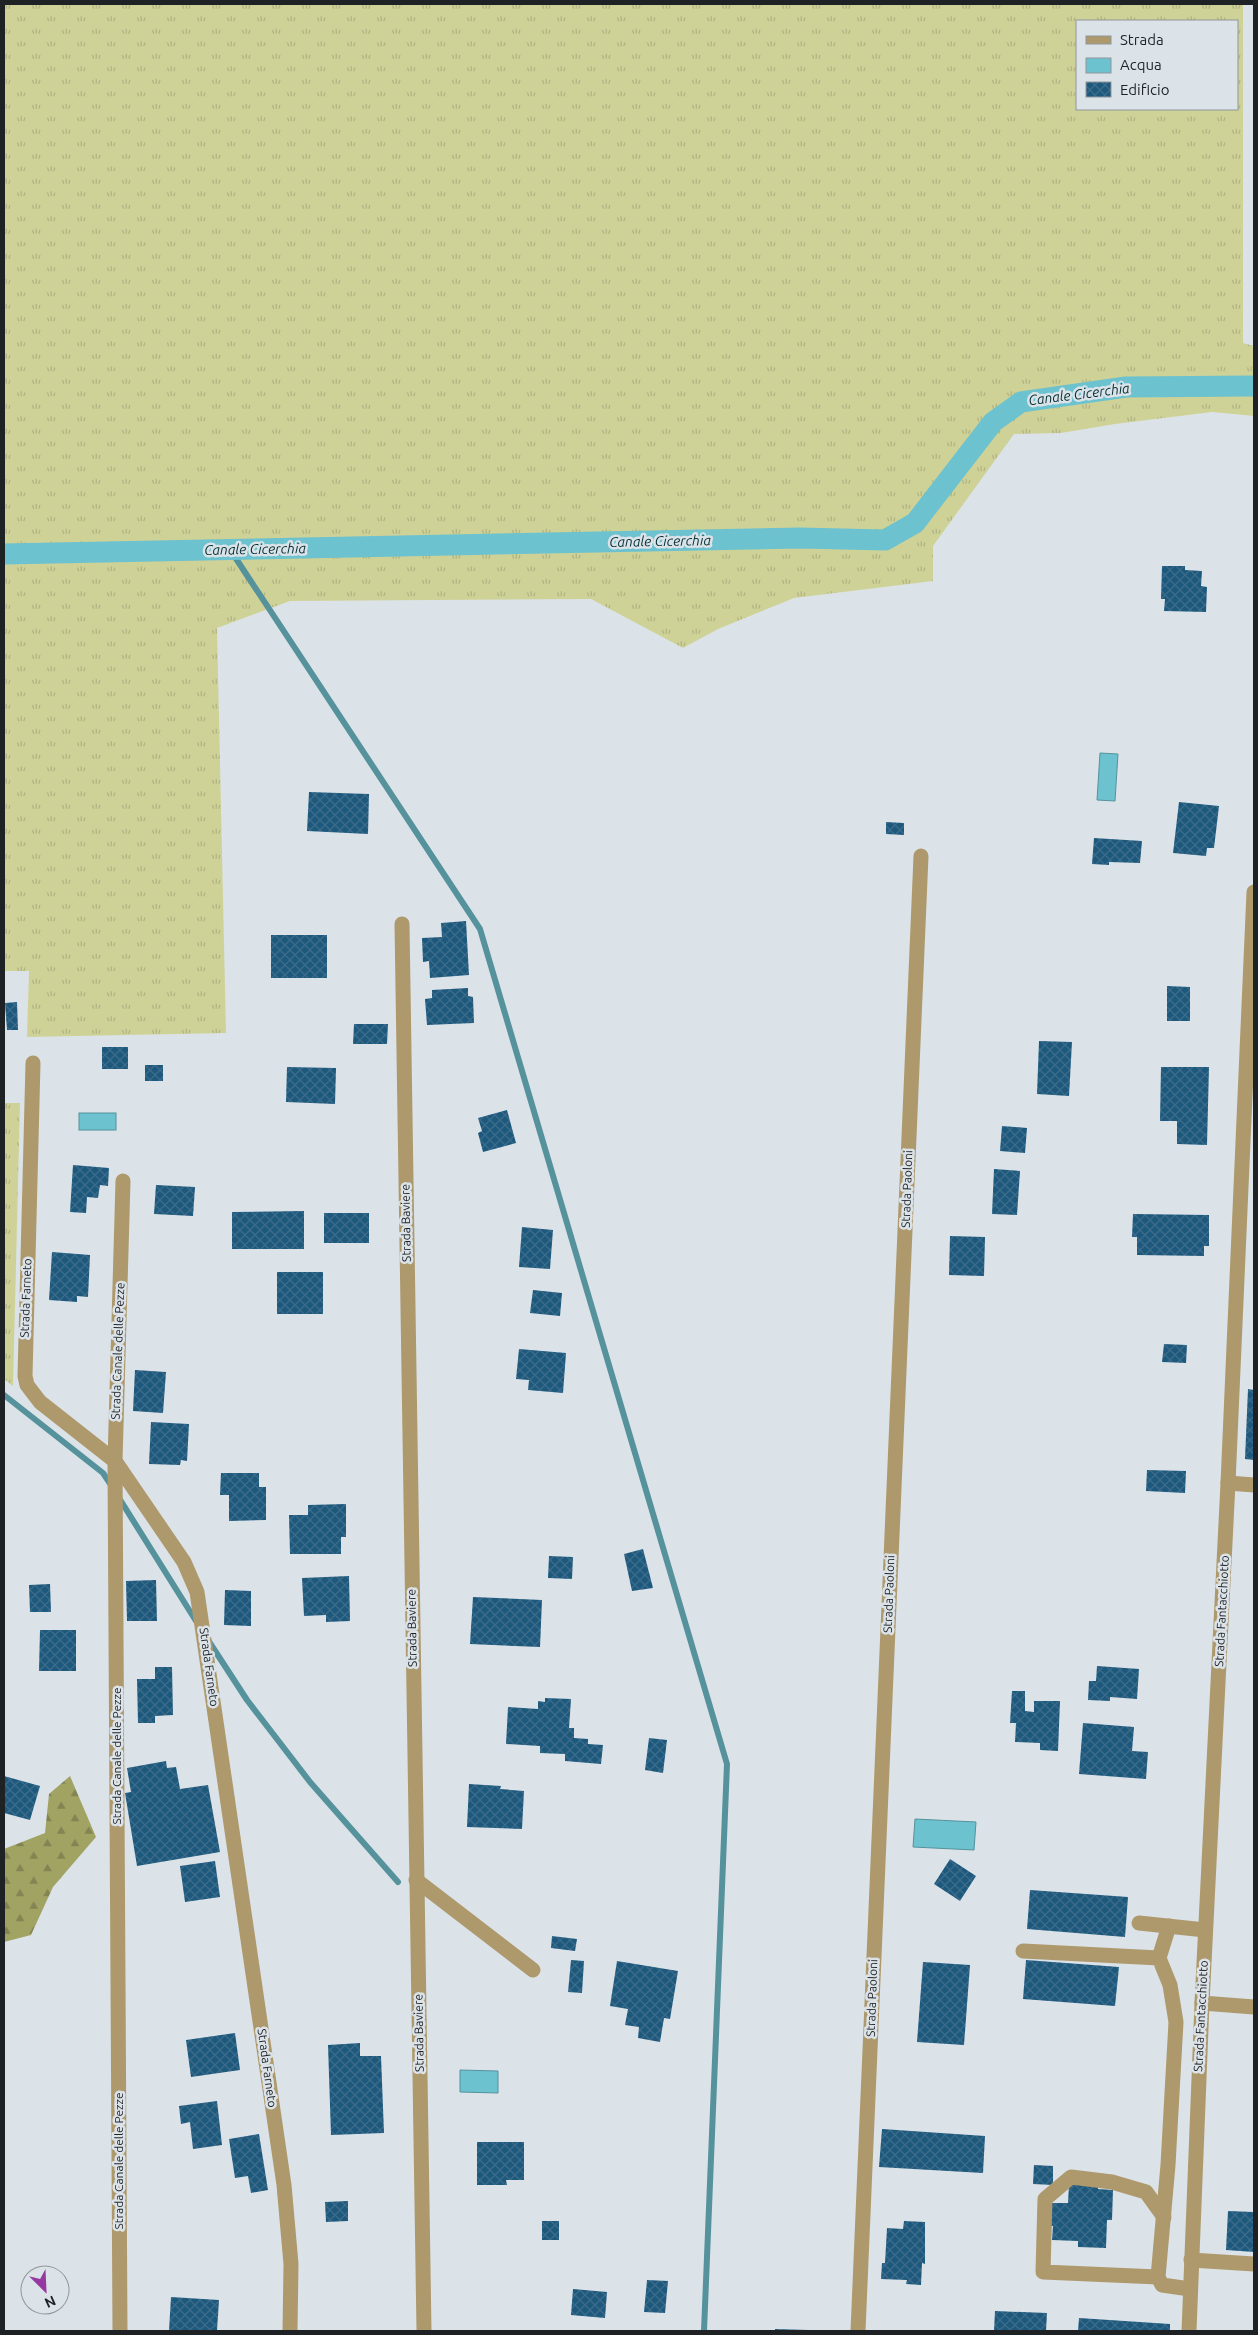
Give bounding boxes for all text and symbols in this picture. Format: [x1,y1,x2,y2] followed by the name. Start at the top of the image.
[1076,20,1238,110] legend
[1120,31,1164,48] text: Strada
[1120,56,1162,73] text: Acqua
[1120,81,1169,98] text: Edificio
[1028,380,1131,408] water label: Canale Cicerchia
[609,532,711,550] water label: Canale Cicerchia
[204,540,306,558] water label: Canale Cicerchia
[899,1150,914,1228] street label: Strada Paoloni
[398,1184,413,1262] street label: Strada Baviere
[18,1258,33,1338] street label: Strada Farneto
[109,1282,126,1420] street label: Strada Canale delle Pezze
[881,1555,896,1633] street label: Strada Paoloni
[1212,1555,1231,1667] street label: Strada Fantacchiotto
[404,1589,419,1667] street label: Strada Baviere
[198,1627,221,1707] street label: Strada Farneto
[110,1687,123,1825] street label: Strada Canale delle Pezze
[864,1959,879,2037] street label: Strada Paoloni
[1191,1960,1210,2072] street label: Strada Fantacchiotto
[411,1994,426,2072] street label: Strada Baviere
[256,2028,279,2108] street label: Strada Farneto
[112,2092,125,2230] street label: Strada Canale delle Pezze
[20,2265,70,2315] north arrow
[42,2292,58,2311] text: N

